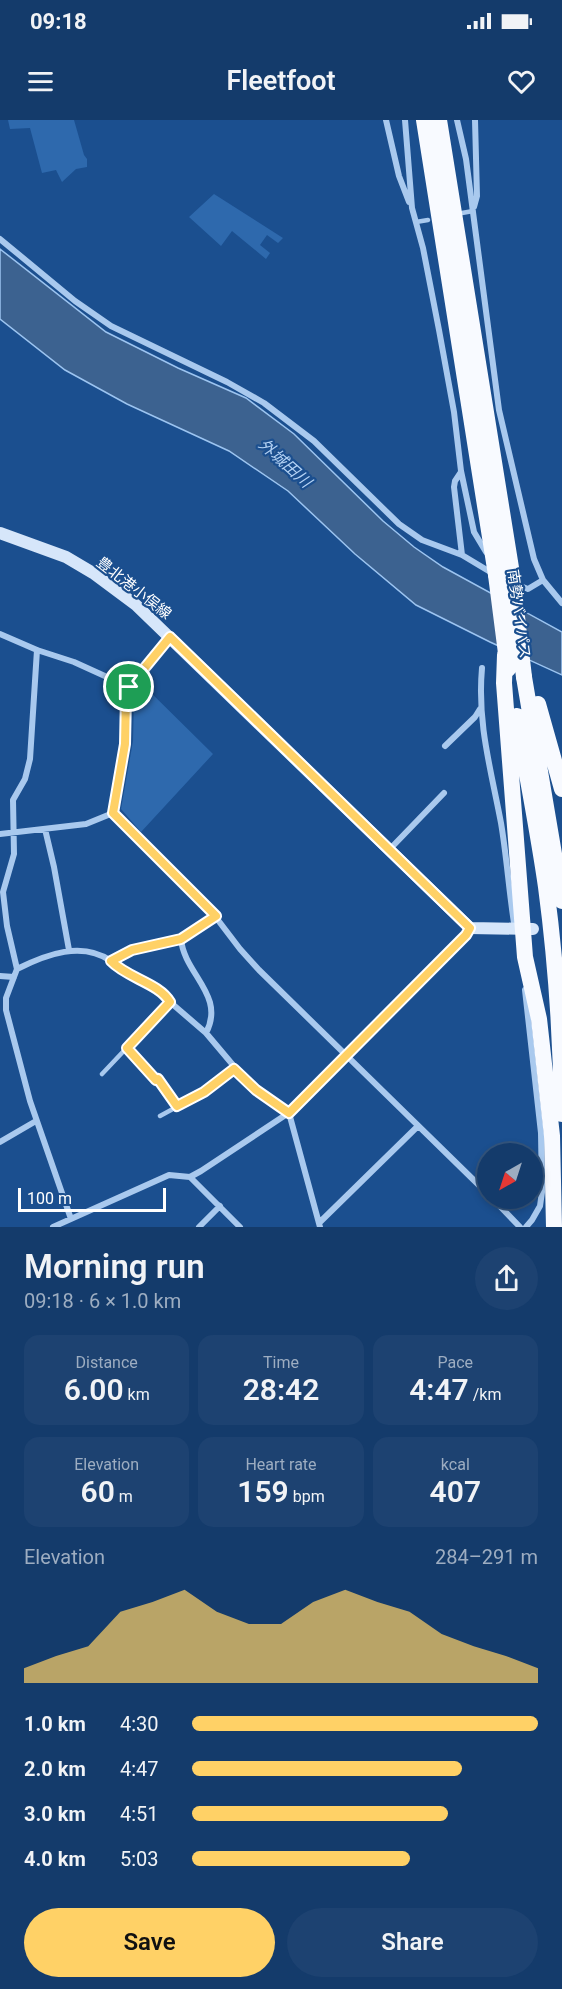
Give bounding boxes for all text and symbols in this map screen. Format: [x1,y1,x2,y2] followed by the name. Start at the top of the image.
[30,9,87,34] text: 09:18
[24,65,57,98] icon: menu
[226,65,336,97] text: Fleetfoot
[505,65,538,98] icon: heart
[255,435,317,493] water label: 外城田川
[93,553,175,623] street label: 豊北港小俣線
[504,568,534,660] street label: 南勢バイパス
[103,661,154,712] pin
[112,670,145,703] icon: arrive
[477,1143,543,1209] north arrow
[477,1143,543,1209] map controls
[18,1185,166,1212] scale bar
[27,1189,72,1208] text: 100 m
[24,1247,205,1286] text: Morning run
[475,1247,538,1310] button: share
[24,1289,181,1313] text: 09:18 · 6 × 1.0 km
[76,1353,138,1372] text: Distance
[263,1353,299,1372] text: Time
[438,1353,473,1372] text: Pace
[64,1372,124,1407] text: 6.00
[243,1372,319,1407] text: 28:42
[409,1372,469,1407] text: 4:47
[124,1385,150,1404] text: km
[469,1385,501,1404] text: /km
[74,1455,139,1474] text: Elevation
[245,1455,317,1474] text: Heart rate
[441,1455,470,1474] text: kcal
[81,1474,115,1509] text: 60
[237,1474,289,1509] text: 159
[430,1474,481,1509] text: 407
[115,1487,133,1506] text: m
[289,1487,325,1506] text: bpm
[24,1545,105,1569] text: Elevation
[435,1545,538,1569] text: 284–291 m
[24,1712,86,1736] text: 1.0 km
[120,1712,159,1736] text: 4:30
[24,1757,86,1781] text: 2.0 km
[120,1757,159,1781] text: 4:47
[24,1802,86,1826] text: 3.0 km
[120,1802,159,1826] text: 4:51
[24,1847,86,1871] text: 4.0 km
[120,1847,159,1871] text: 5:03
[24,1908,275,1977] button: Save
[287,1908,538,1977] button: Share

